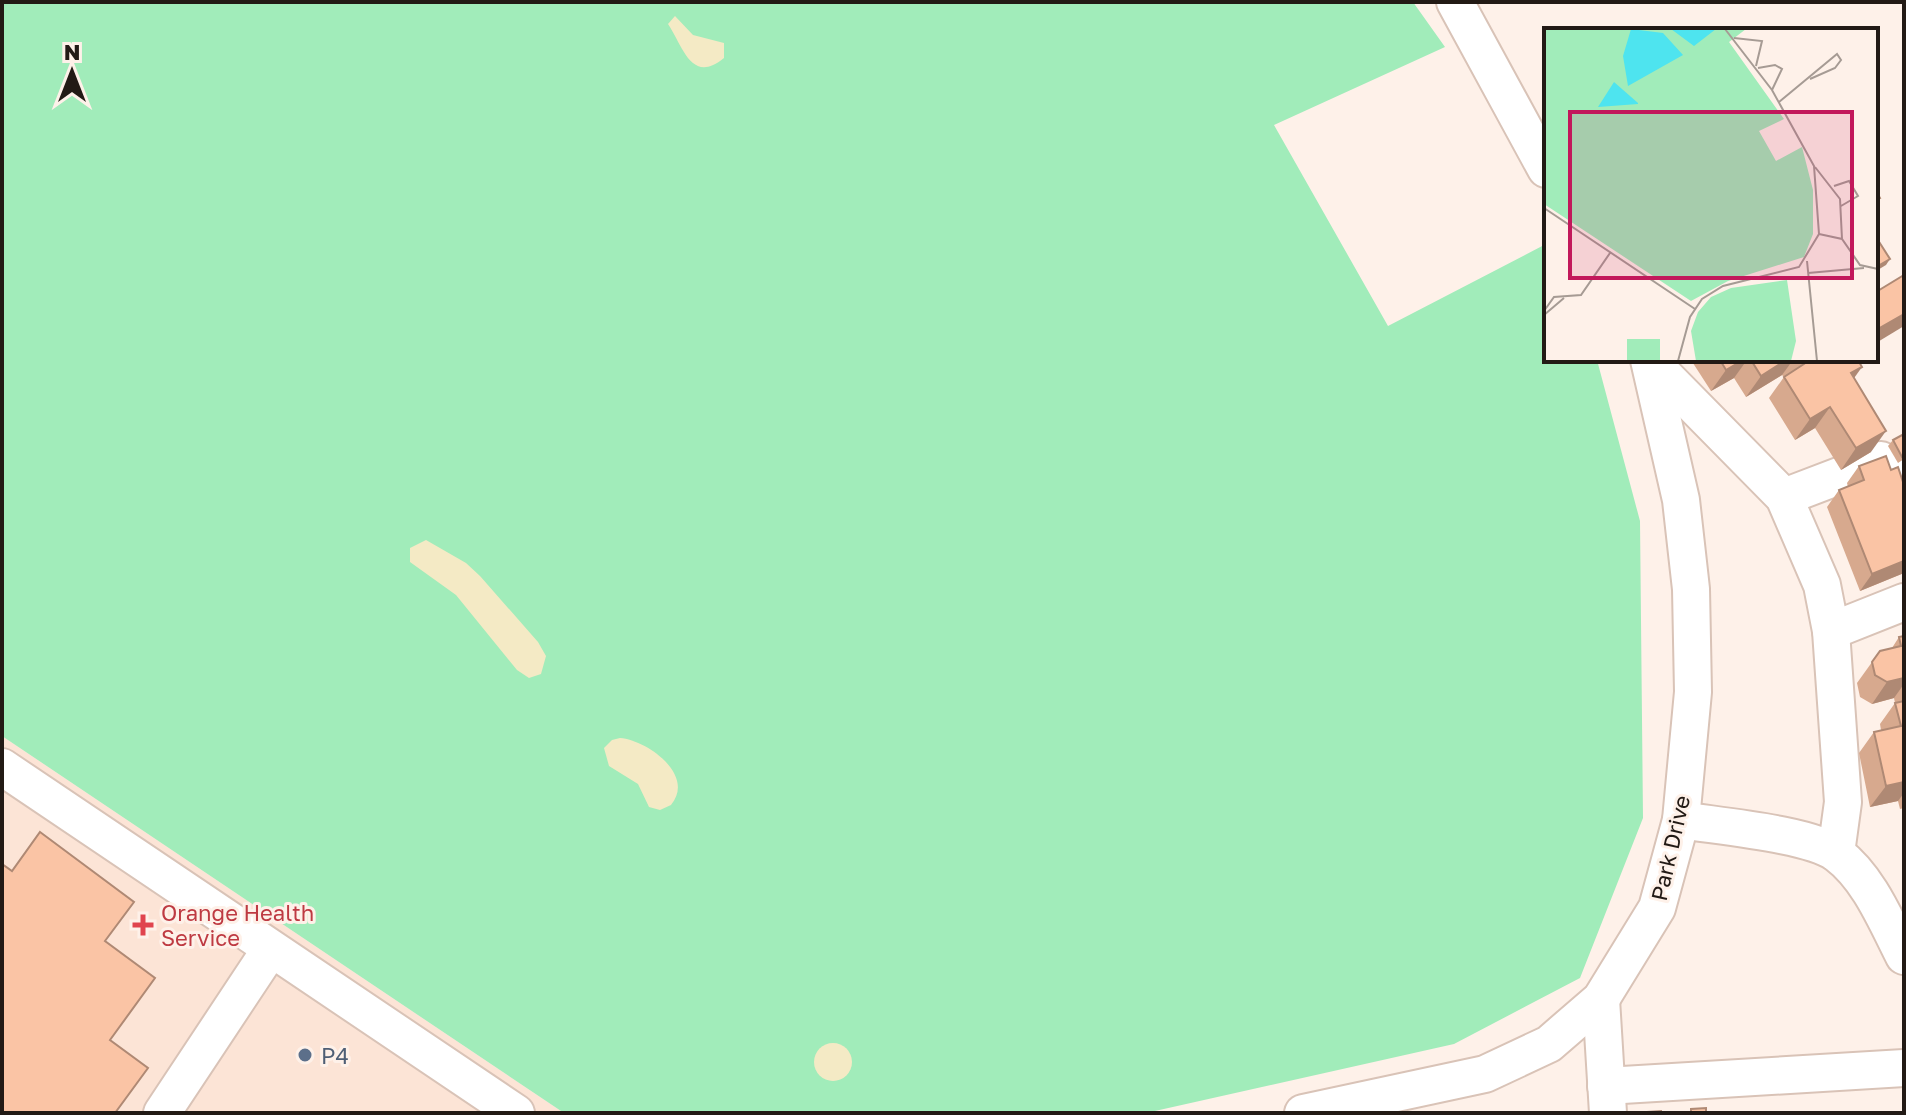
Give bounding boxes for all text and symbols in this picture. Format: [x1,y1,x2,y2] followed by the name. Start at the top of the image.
[1544,28,1878,362] inset map
[32,32,112,112] north arrow
[64,38,80,65] text: N
[1645,793,1695,903] street label: Park Drive
[161,899,314,951] place label: Orange Health Service
[132,914,154,936] marker: Orange Health Service
[321,1042,349,1069] place label: P4
[296,1046,314,1064] marker: P4

